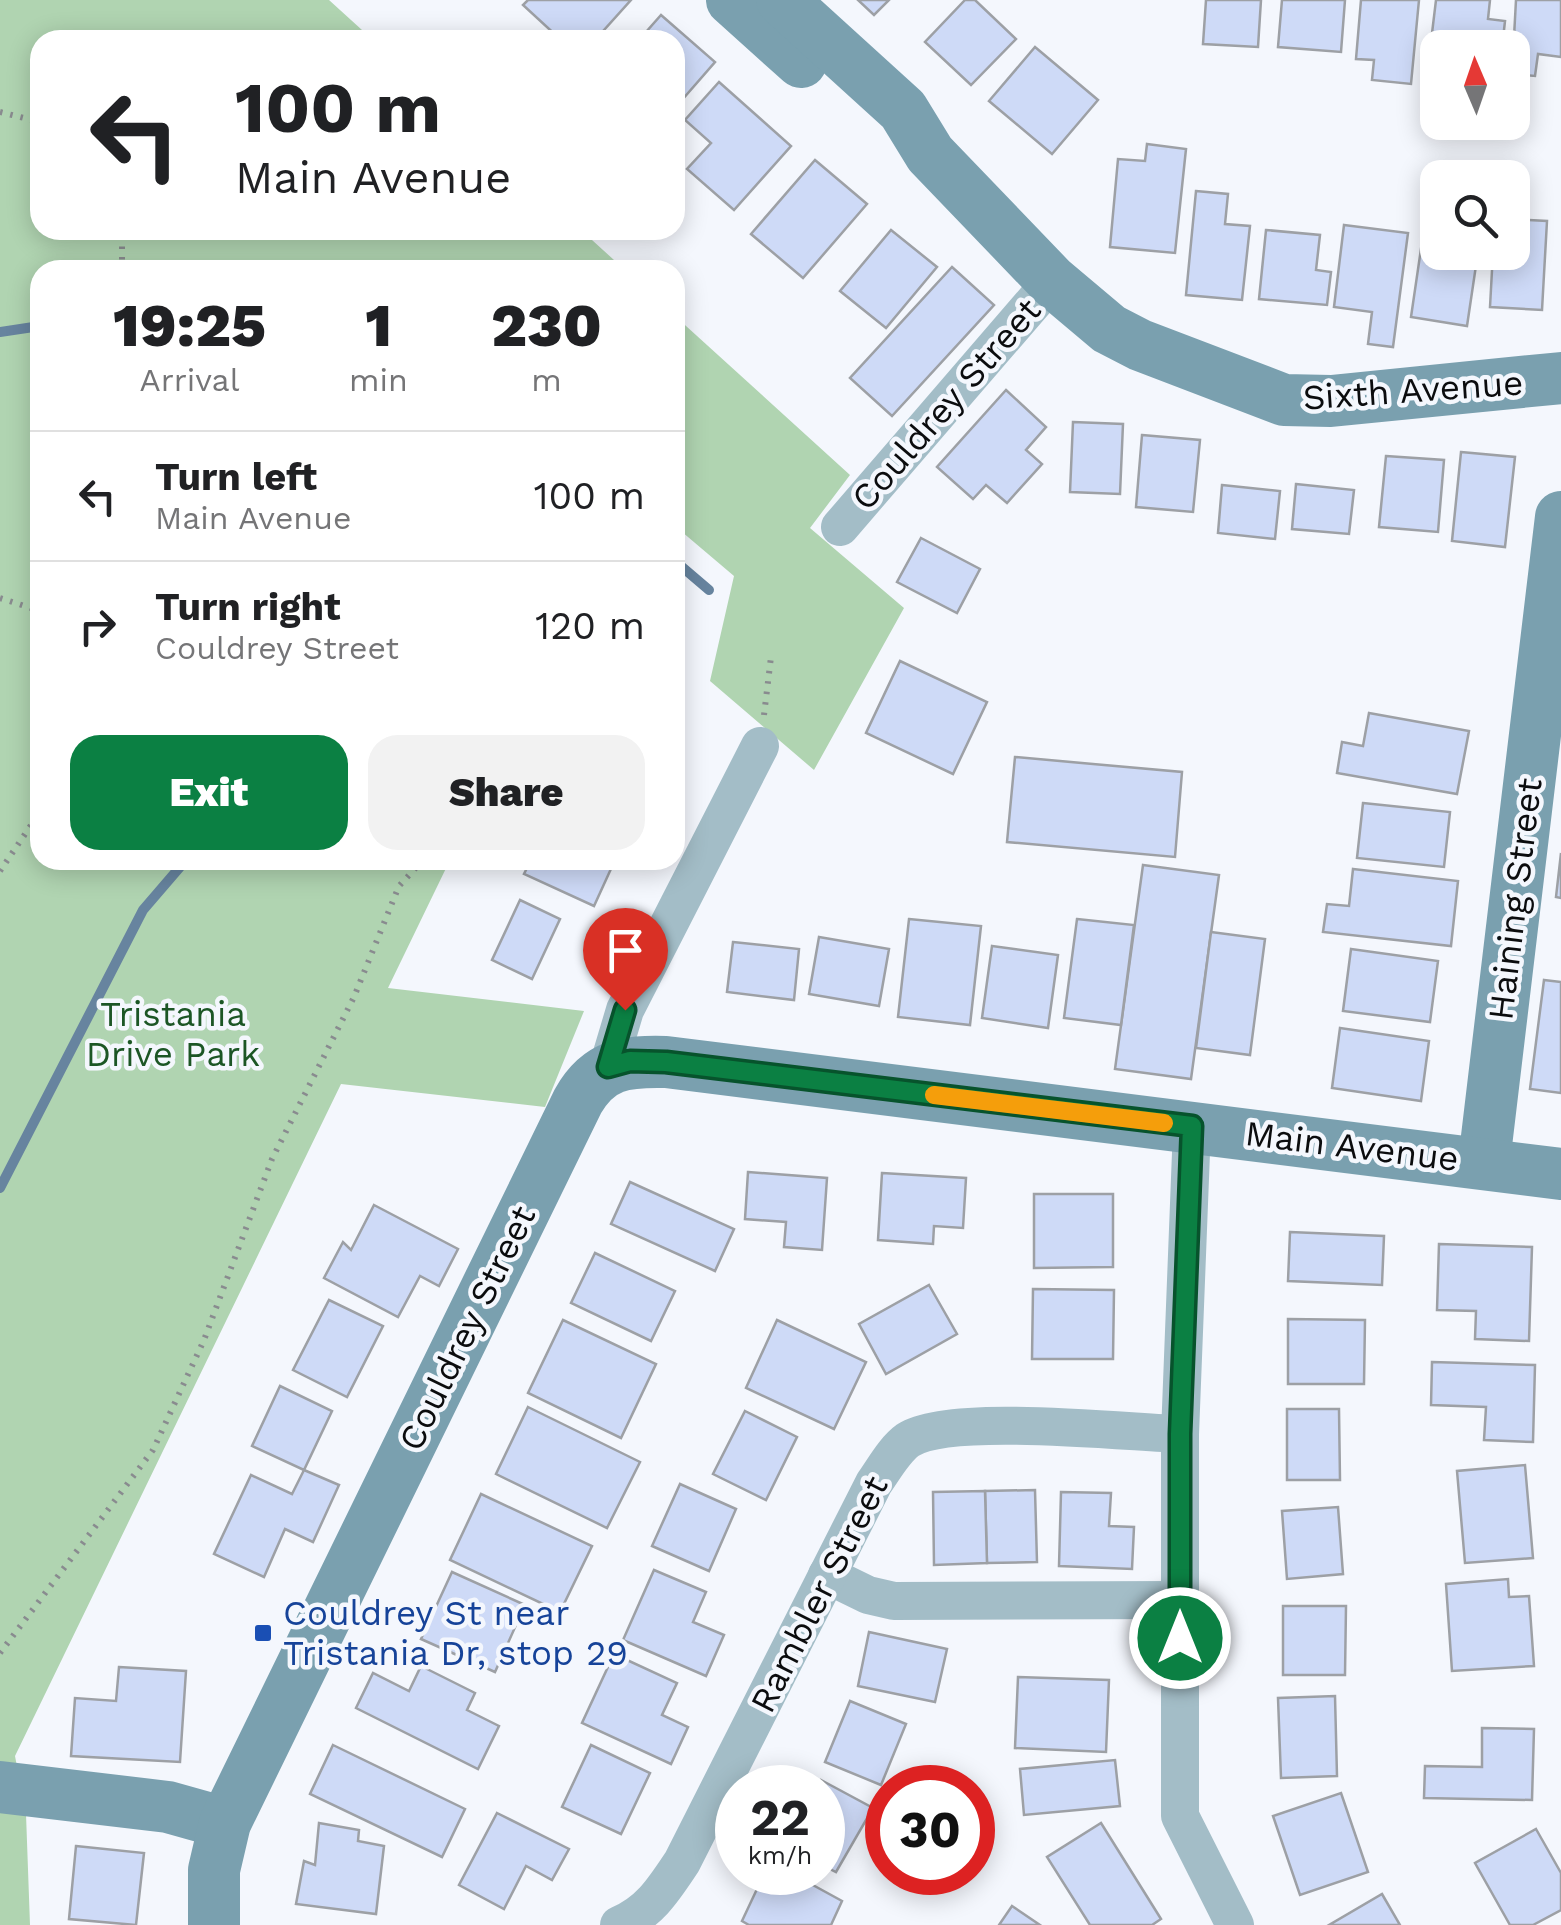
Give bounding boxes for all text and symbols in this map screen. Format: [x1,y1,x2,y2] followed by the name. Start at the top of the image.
[1420,30,1530,140] north arrow
[1420,30,1530,270] map controls
[235,67,441,149] text: 100 m
[70,70,200,200] icon: left
[235,151,511,204] text: Main Avenue
[1420,160,1530,270] button: search
[843,289,1050,518] street label: Couldrey Street
[113,290,266,361] text: 19:25
[365,290,392,361] text: 1
[491,290,602,361] text: 230
[140,361,239,399] text: Arrival
[349,361,408,399] text: min
[531,361,562,399] text: m
[1301,361,1525,419] street label: Sixth Avenue
[155,455,317,499] text: Turn left
[70,469,125,524] icon: left
[534,474,645,518] text: 100 m
[155,499,351,537] text: Main Avenue
[155,585,341,629] text: Turn right
[70,599,125,654] icon: right
[535,604,645,648] text: 120 m
[155,629,399,667] text: Couldrey Street
[70,735,348,850] button: Exit
[368,735,645,850] button: Share
[1479,775,1551,1022] street label: Haining Street
[583,908,668,1011] pin
[598,923,653,978] icon: arrive
[86,993,260,1075] park label: Tristania Drive Park
[1243,1112,1461,1180] street label: Main Avenue
[390,1199,544,1457] street label: Couldrey Street
[741,1468,897,1719] street label: Rambler Street
[1128,1586,1232,1690] position arrow
[283,1592,628,1674] place label: Couldrey St near Tristania Dr, stop 29
[252,1622,274,1644] marker: Couldrey St near Tristania Dr, stop 29
[865,1765,995,1895] speed limit sign: 30
[750,1788,810,1847] text: 22
[748,1841,812,1870] text: km/h

